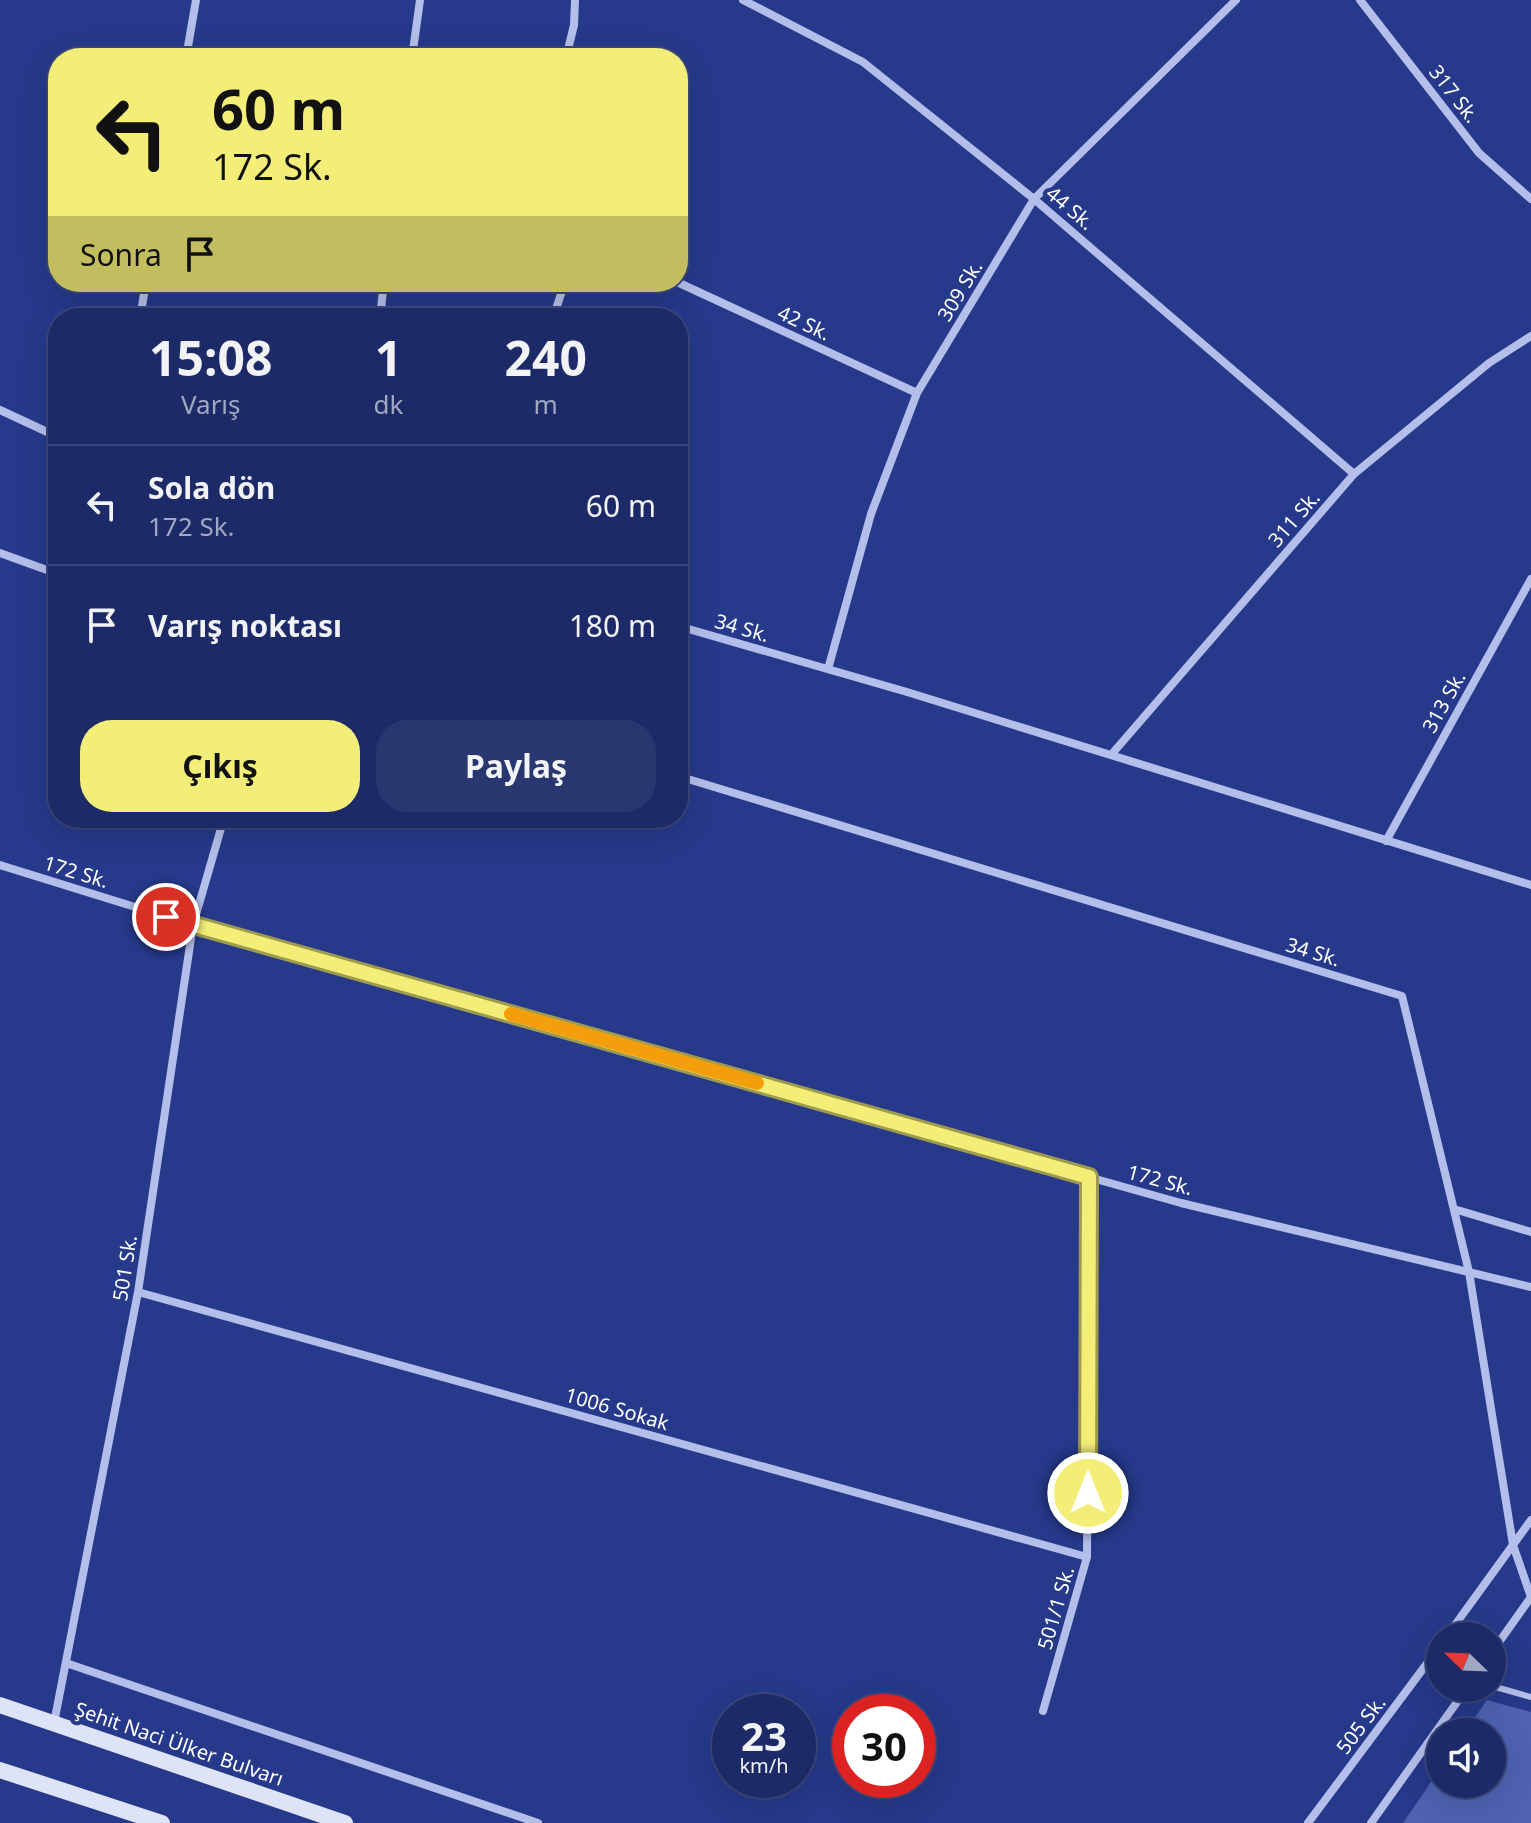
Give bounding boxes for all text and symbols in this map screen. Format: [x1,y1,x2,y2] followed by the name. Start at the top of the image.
[1423,59,1486,128] street label: 317 Sk.
[212,70,345,146] text: 60 m
[80,80,184,184] icon: left
[212,142,332,191] text: 172 Sk.
[1041,180,1100,236] street label: 44 Sk.
[178,232,222,276] icon: arrive
[80,234,162,275] text: Sonra
[931,255,988,326] street label: 309 Sk.
[774,299,835,346] street label: 42 Sk.
[149,325,272,390] text: 15:08
[375,325,402,390] text: 1
[505,325,587,390] text: 240
[181,386,241,422] text: Varış
[374,386,403,422] text: dk
[534,386,558,422] text: m
[148,467,275,508] text: Sola dön
[80,483,124,527] icon: left
[586,485,656,526] text: 60 m
[1262,485,1326,553] street label: 311 Sk.
[148,508,235,544] text: 172 Sk.
[80,603,124,647] icon: arrive
[148,605,342,646] text: Varış noktası
[569,605,656,646] text: 180 m
[712,607,772,648] street label: 34 Sk.
[1416,666,1472,737] street label: 313 Sk.
[80,720,360,812] button: Çıkış
[376,720,656,812] button: Paylaş
[40,849,112,894] street label: 172 Sk.
[132,883,200,951] pin
[144,895,188,939] icon: arrive
[1283,931,1343,972] street label: 34 Sk.
[1124,1158,1196,1201] street label: 172 Sk.
[106,1233,143,1303] street label: 501 Sk.
[562,1381,672,1436] street label: 1006 Sokak
[1046,1451,1130,1535] position arrow
[1031,1563,1080,1653] street label: 501/1 Sk.
[1426,1622,1506,1702] north arrow
[1426,1622,1506,1798] map controls
[1330,1690,1391,1759] street label: 505 Sk.
[832,1694,936,1798] speed limit sign: 30
[71,1695,287,1792] street label: Şehit Naci Ülker Bulvarı
[741,1708,787,1763] text: 23
[1426,1718,1506,1798] button: sound
[739,1752,789,1779] text: km/h

